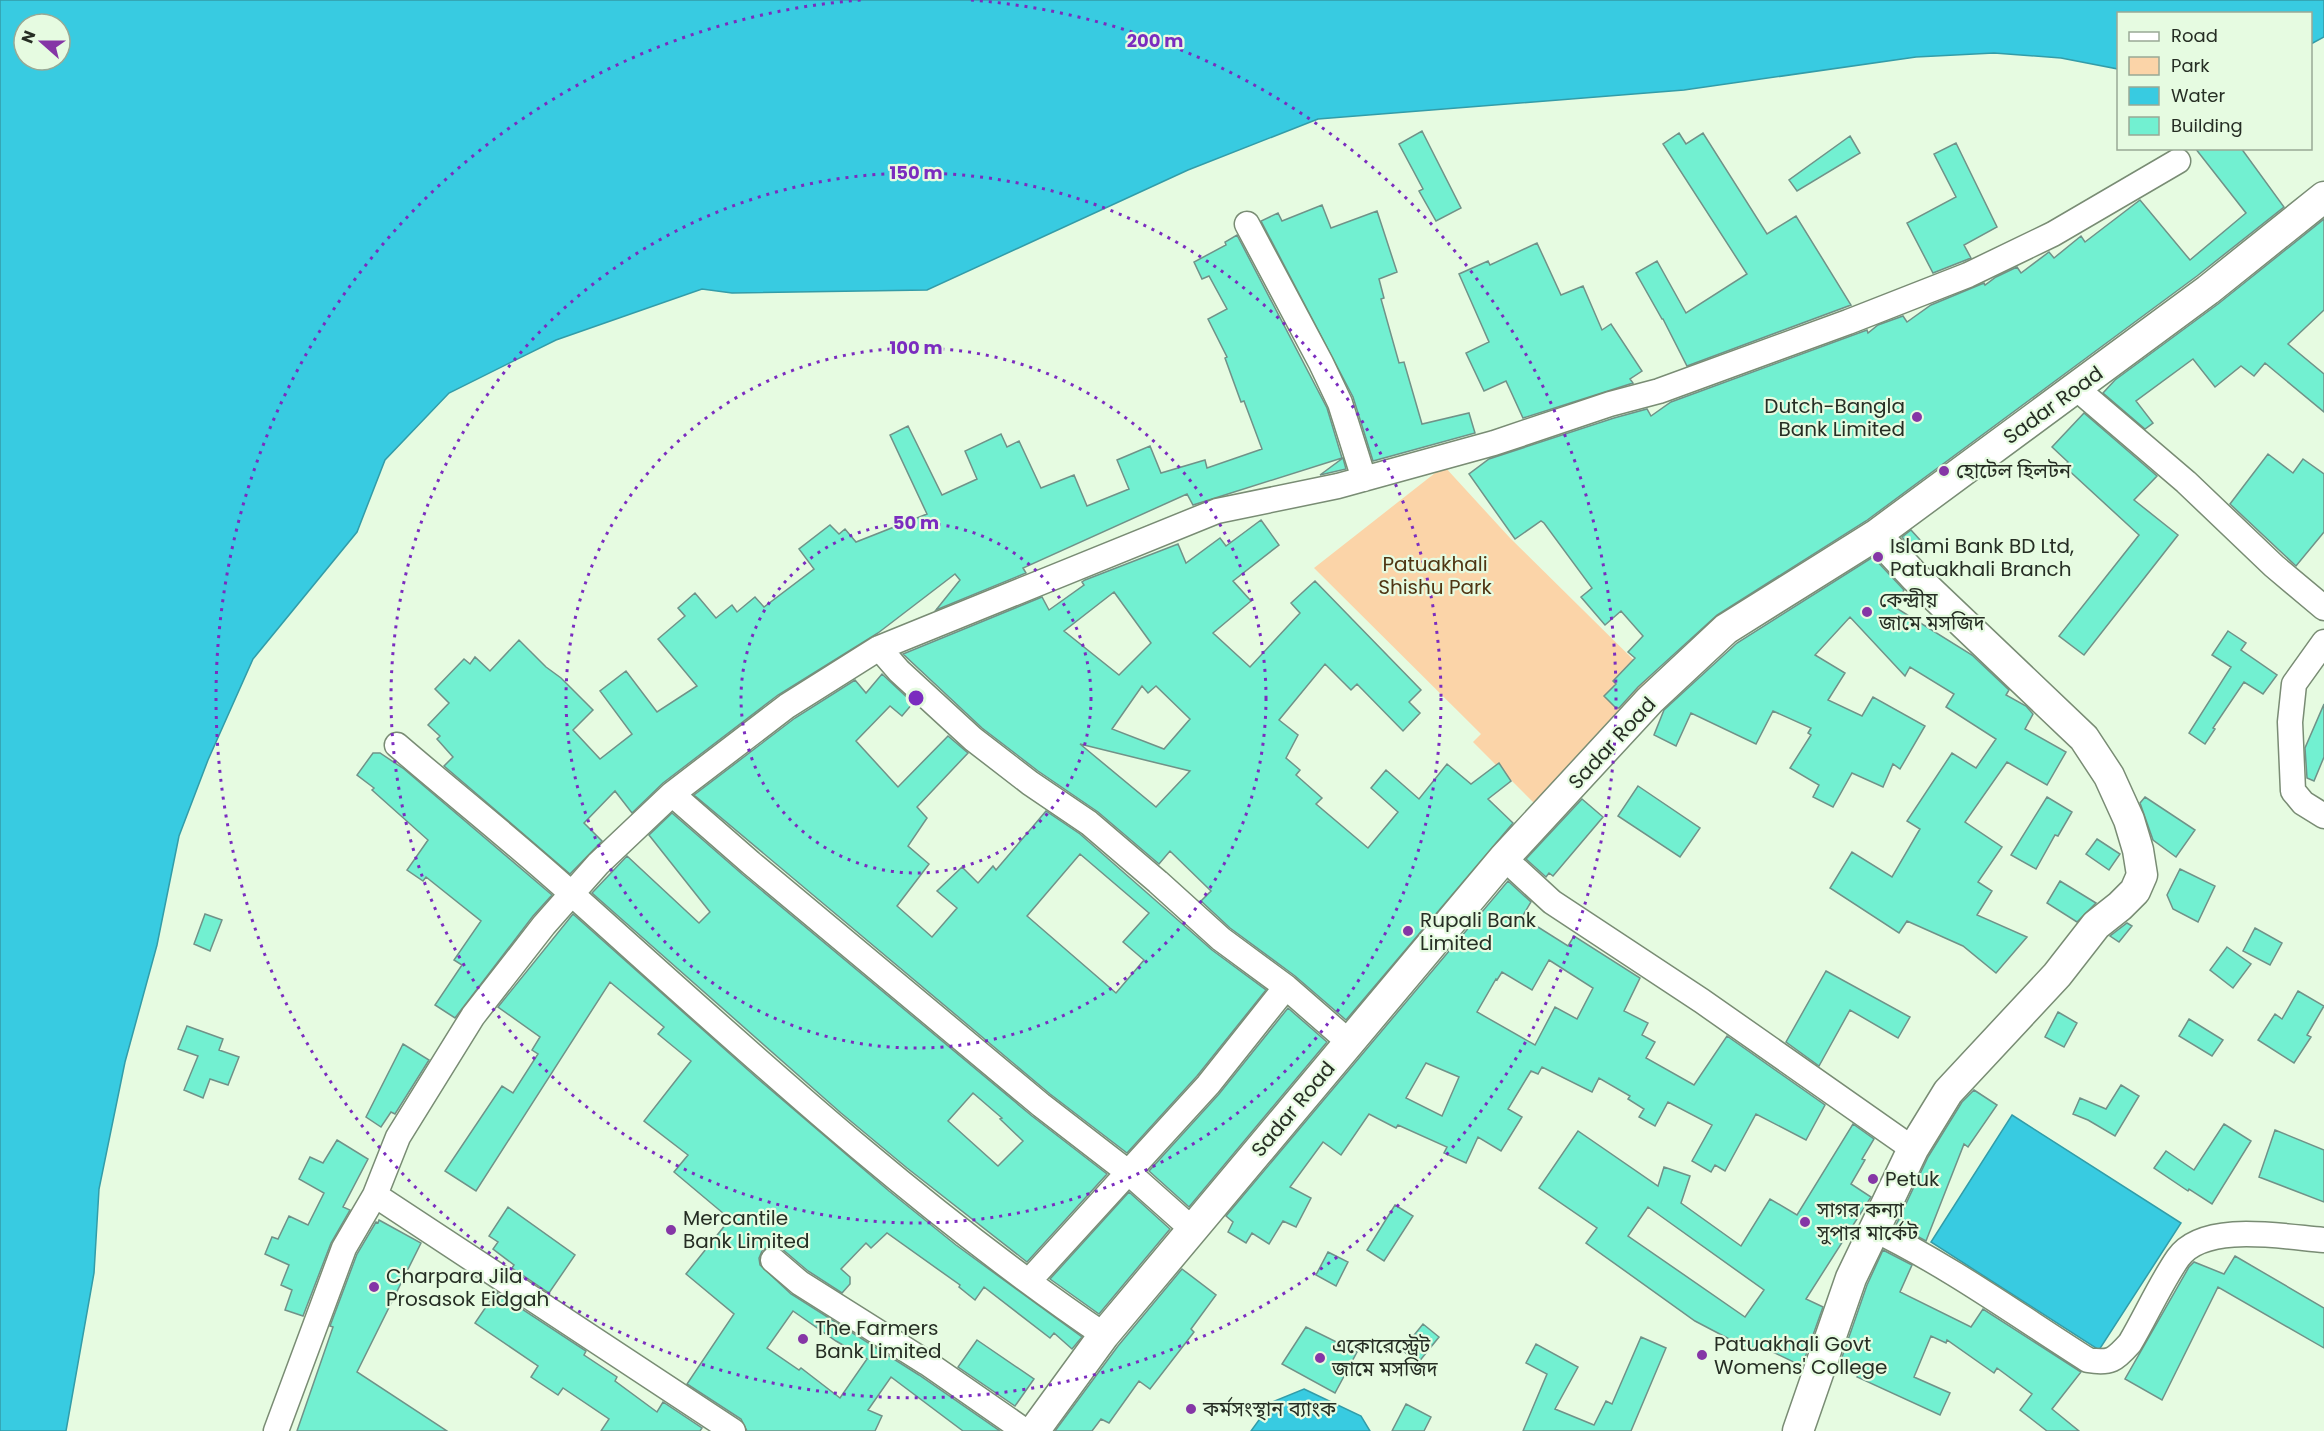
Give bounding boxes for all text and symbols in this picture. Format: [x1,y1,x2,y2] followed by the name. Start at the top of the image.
[12,12,72,72] north arrow
[2117,12,2312,150] legend
[2171,23,2218,48] text: Road
[16,27,41,47] text: N
[1127,28,1183,53] text: 200 m
[2171,53,2210,78] text: Park
[2171,83,2225,108] text: Water
[2171,113,2243,138] text: Building
[889,160,943,185] text: 150 m
[889,335,943,360] text: 100 m
[1997,359,2109,451] street label: Sadar Road
[1764,392,1905,443] place label: Dutch-Bangla Bank Limited
[1910,410,1924,424] marker: Dutch-Bangla Bank Limited
[1956,457,2072,485] place label: হোটেল হিলটন
[1937,464,1951,478] marker: হোটেল হিলটন
[893,510,939,535] text: 50 m
[1890,532,2074,583] place label: Islami Bank BD Ltd, Patuakhali Branch
[1378,550,1493,601] park label: Patuakhali Shishu Park
[1871,550,1885,564] marker: Islami Bank BD Ltd, Patuakhali Branch
[1878,586,1986,637] place label: কেন্দ্রীয় জামে মসজিদ
[1860,605,1874,619] marker: কেন্দ্রীয় জামে মসজিদ
[906,688,926,708] centre of rings
[1562,691,1662,795] street label: Sadar Road
[1420,906,1537,957] place label: Rupali Bank Limited
[1401,924,1415,938] marker: Rupali Bank Limited
[1245,1055,1341,1163] street label: Sadar Road
[1885,1165,1940,1193] place label: Petuk
[1866,1172,1880,1186] marker: Petuk
[1816,1196,1919,1247] place label: সাগর কন্যা সুপার মার্কেট
[683,1204,810,1255] place label: Mercantile Bank Limited
[1798,1215,1812,1229] marker: সাগর কন্যা সুপার মার্কেট
[664,1223,678,1237] marker: Mercantile Bank Limited
[386,1262,549,1313] place label: Charpara Jila Prosasok Eidgah
[367,1280,381,1294] marker: Charpara Jila Prosasok Eidgah
[815,1314,942,1365] place label: The Farmers Bank Limited
[1714,1330,1887,1381] place label: Patuakhali Govt Womens' College
[796,1332,810,1346] marker: The Farmers Bank Limited
[1331,1332,1439,1383] place label: একোরেস্ট্রেট জামে মসজিদ
[1695,1348,1709,1362] marker: Patuakhali Govt Womens' College
[1313,1351,1327,1365] marker: একোরেস্ট্রেট জামে মসজিদ
[1202,1395,1337,1423] place label: কর্মসংস্থান ব্যাংক
[1184,1402,1198,1416] marker: কর্মসংস্থান ব্যাংক

